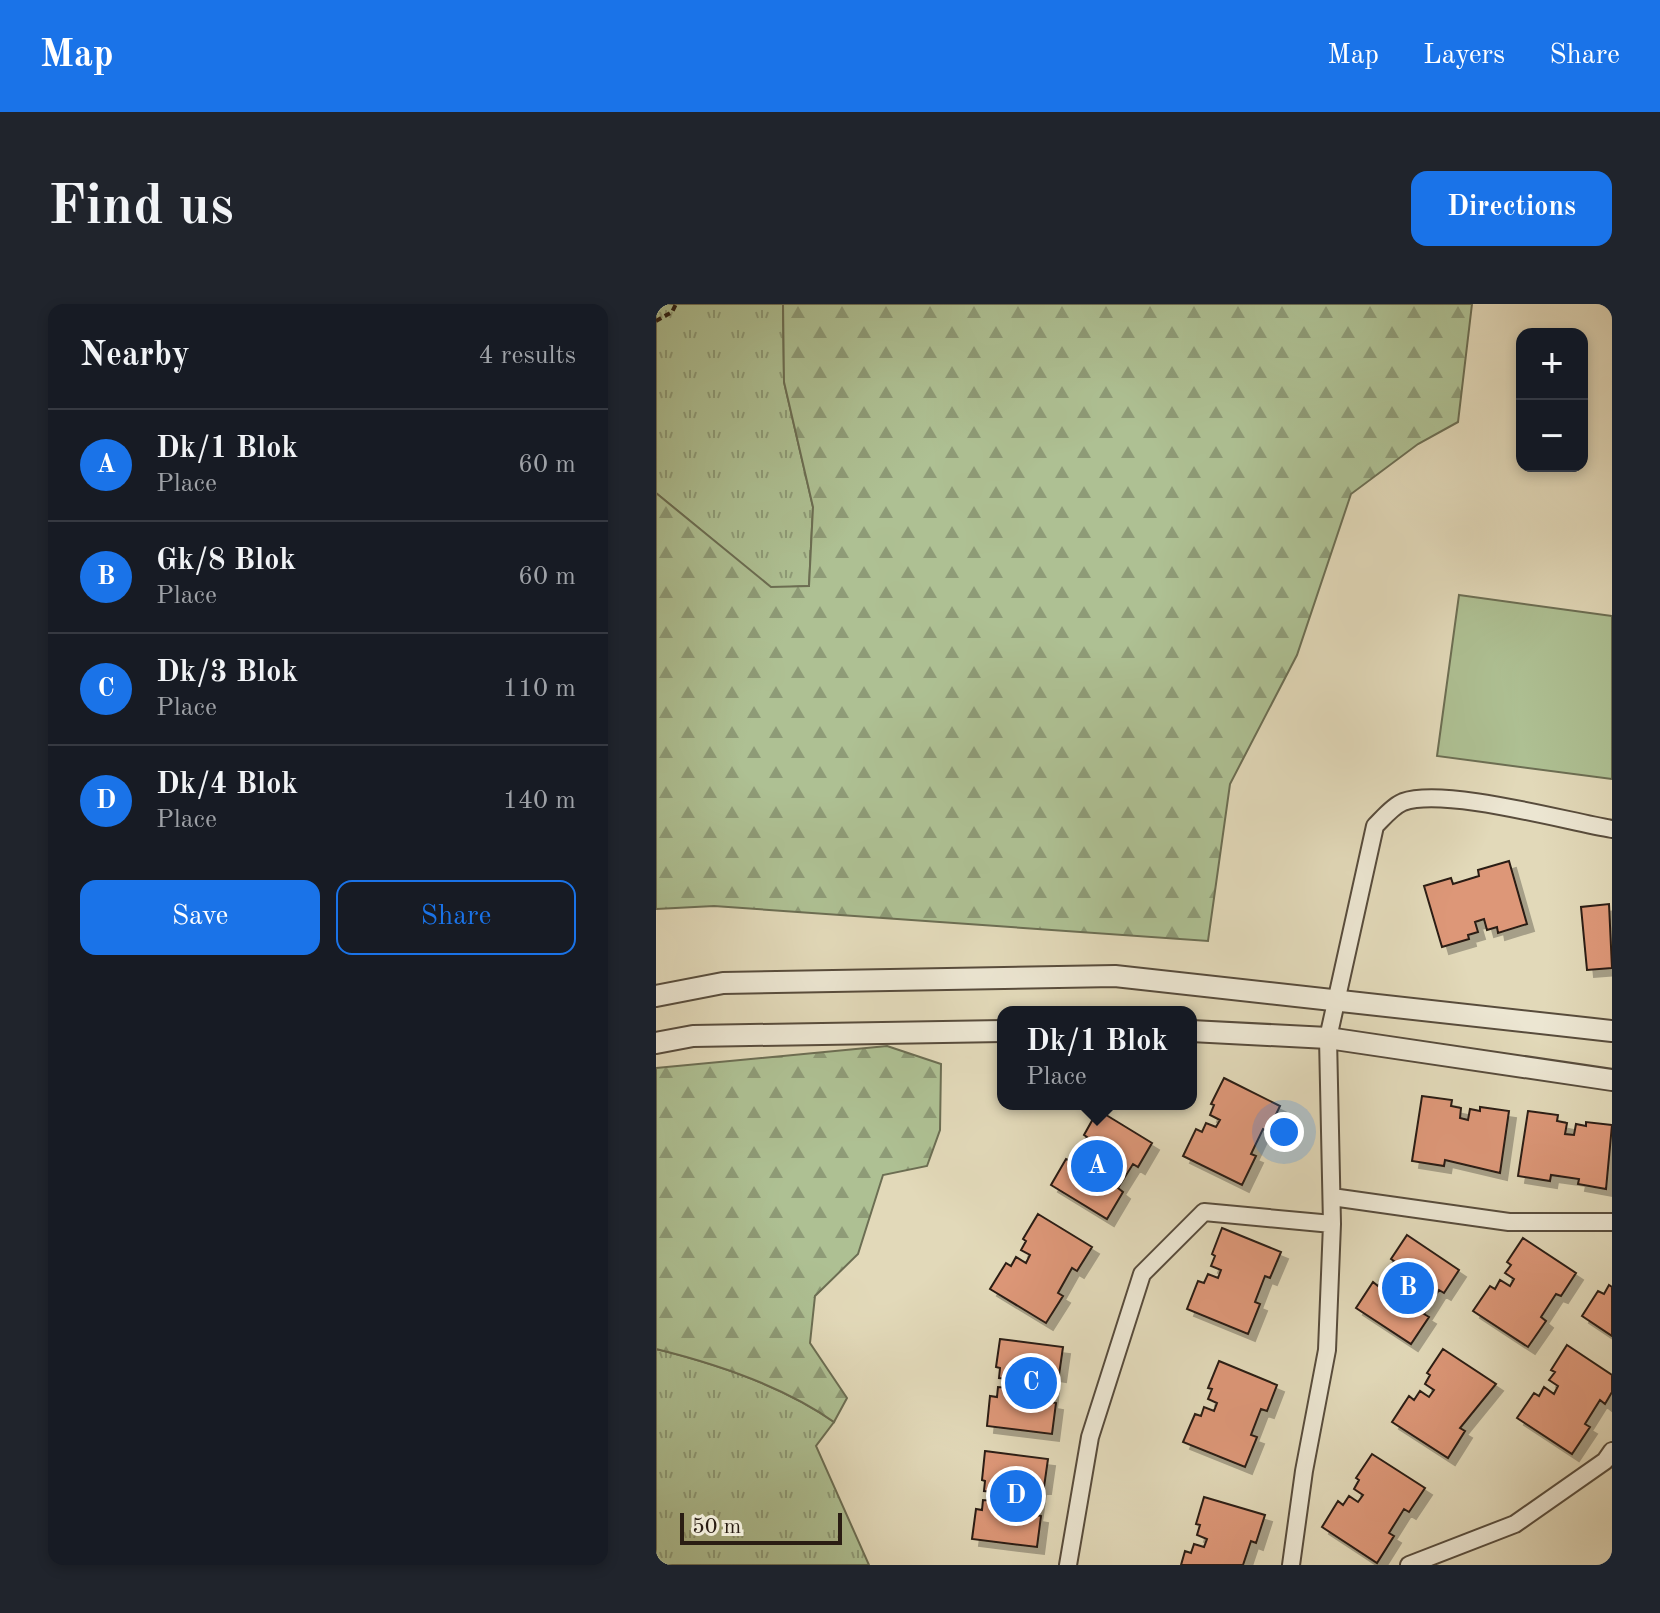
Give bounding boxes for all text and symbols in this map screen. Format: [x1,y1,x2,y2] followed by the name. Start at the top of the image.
[40,37,114,75] text: Map
[1327,42,1379,70] text: Map
[1423,42,1505,70] text: Layers
[1549,42,1620,70] text: Share
[1411,171,1612,246] button: Directions
[48,180,234,236] text: Find us
[1516,328,1588,472] map controls
[1516,328,1588,400] button: +
[80,339,190,373] text: Nearby
[478,343,576,369] text: 4 results
[1516,400,1588,472] button: −
[156,434,298,464] text: Dk/1 Blok
[96,452,116,478] text: A
[518,452,576,478] text: 60 m
[156,471,217,497] text: Place
[156,546,296,576] text: Gk/8 Blok
[97,564,115,590] text: B
[518,564,576,590] text: 60 m
[156,583,217,609] text: Place
[156,658,298,688] text: Dk/3 Blok
[97,676,115,702] text: C
[503,676,576,702] text: 110 m
[156,695,217,721] text: Place
[156,770,298,800] text: Dk/4 Blok
[96,788,116,814] text: D
[503,788,576,814] text: 140 m
[156,807,217,833] text: Place
[80,880,320,955] button: Save
[336,880,576,955] button: Share
[997,1006,1197,1110] popup
[1026,1027,1168,1057] text: Dk/1 Blok
[1026,1064,1087,1090] text: Place
[1264,1112,1304,1152] your location
[1071,1136,1123,1196] pin: A
[1382,1258,1434,1318] pin: B
[1005,1353,1057,1413] pin: C
[990,1466,1042,1526] pin: D
[680,1509,842,1545] scale bar
[692,1516,741,1538] text: 50 m

